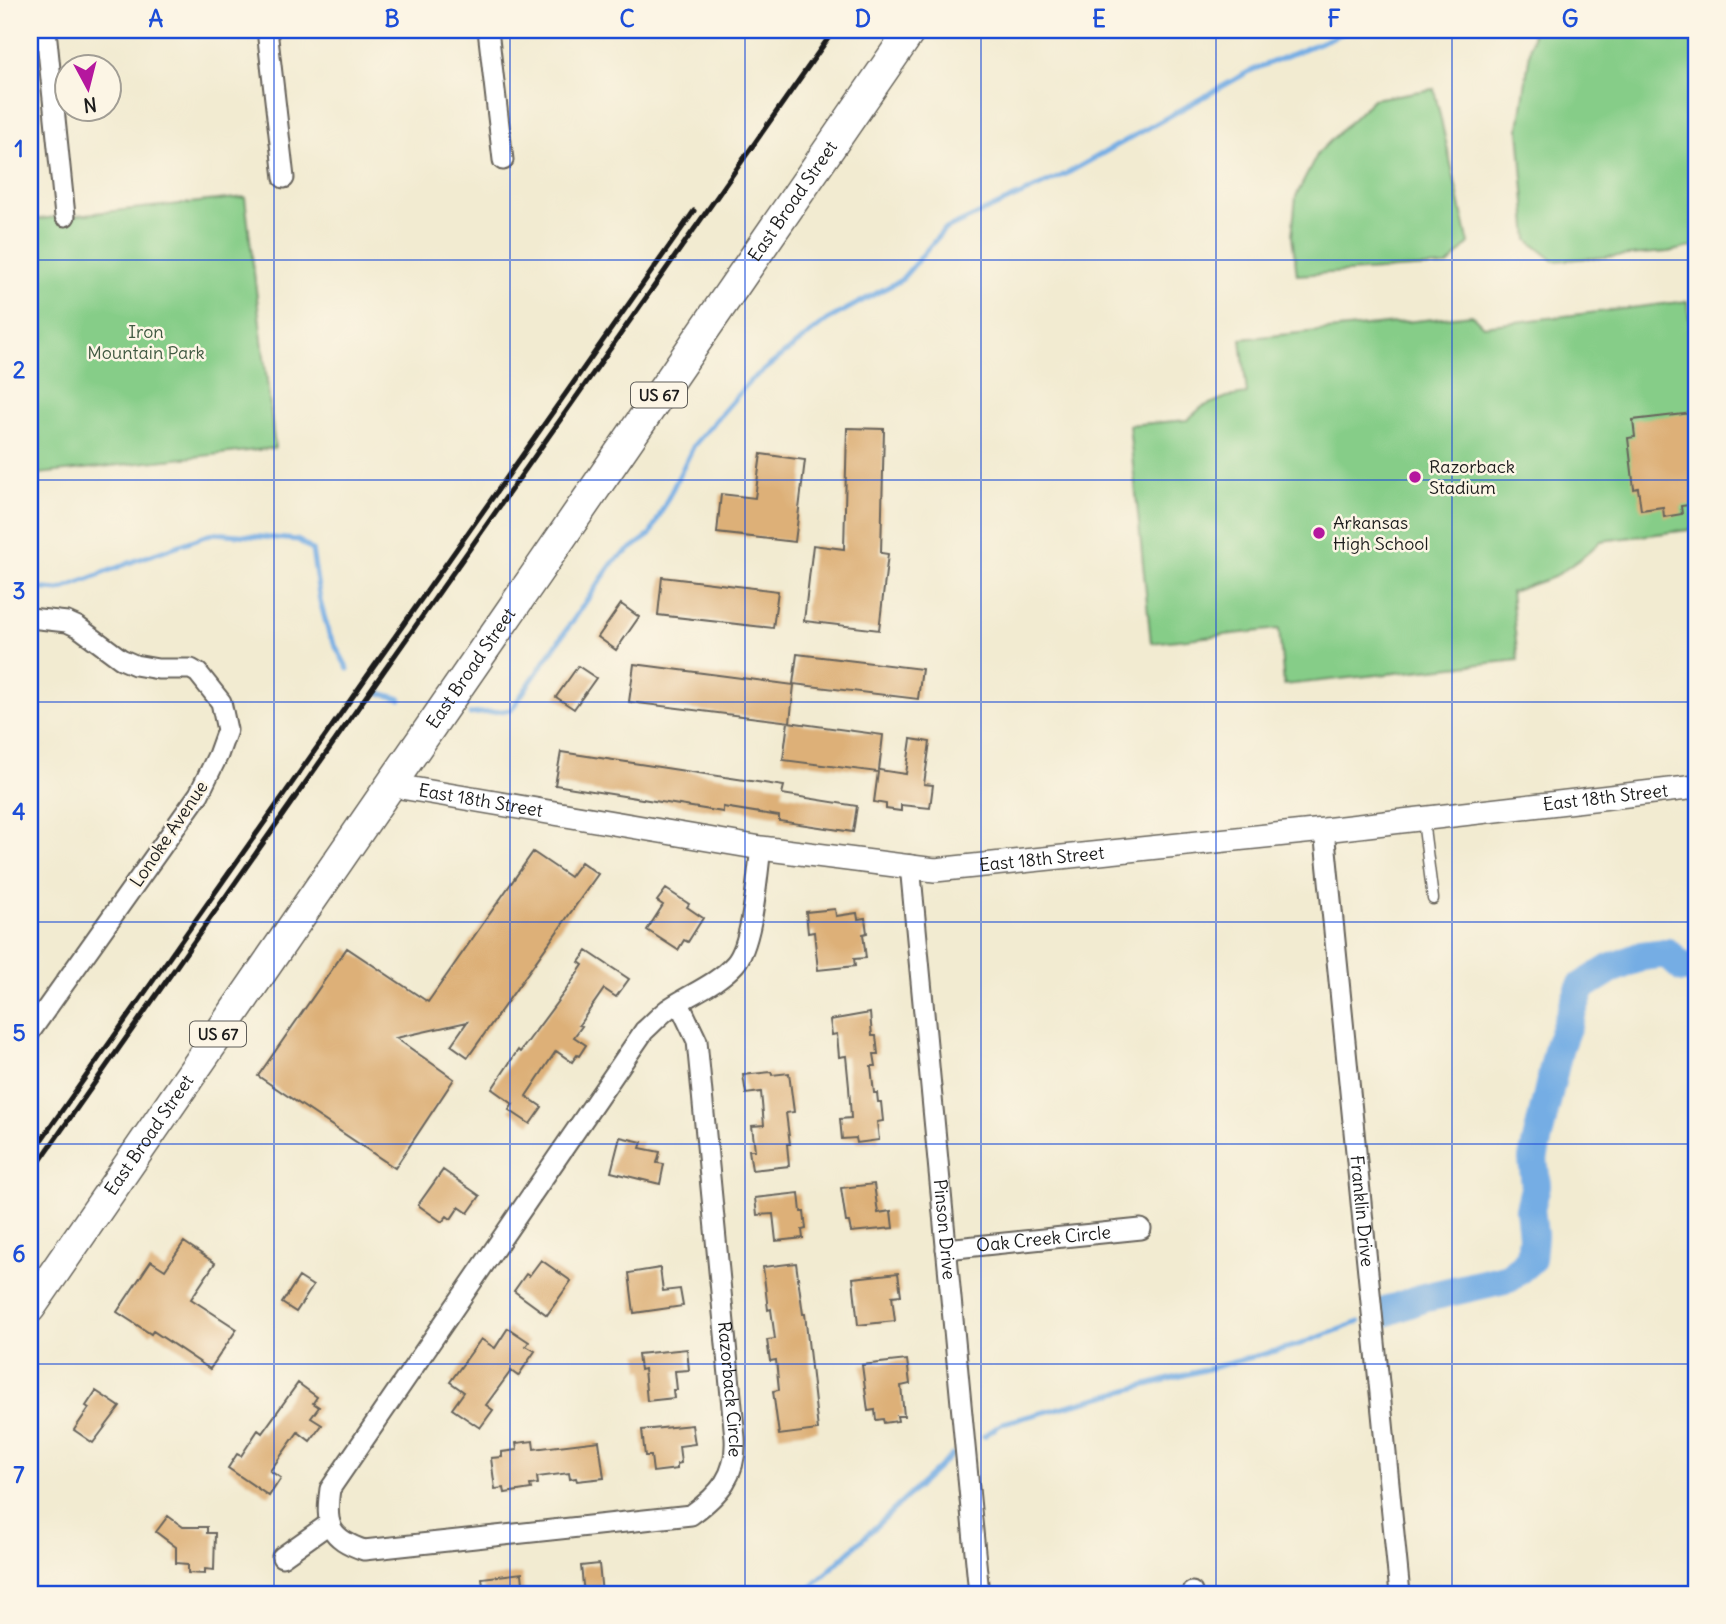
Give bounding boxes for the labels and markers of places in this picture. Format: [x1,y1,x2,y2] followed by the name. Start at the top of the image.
[1429,455,1515,499] place label: Razorback Stadium
[1407,469,1423,485] marker: Razorback Stadium
[1333,511,1429,555] place label: Arkansas High School
[1311,525,1327,541] marker: Arkansas High School

